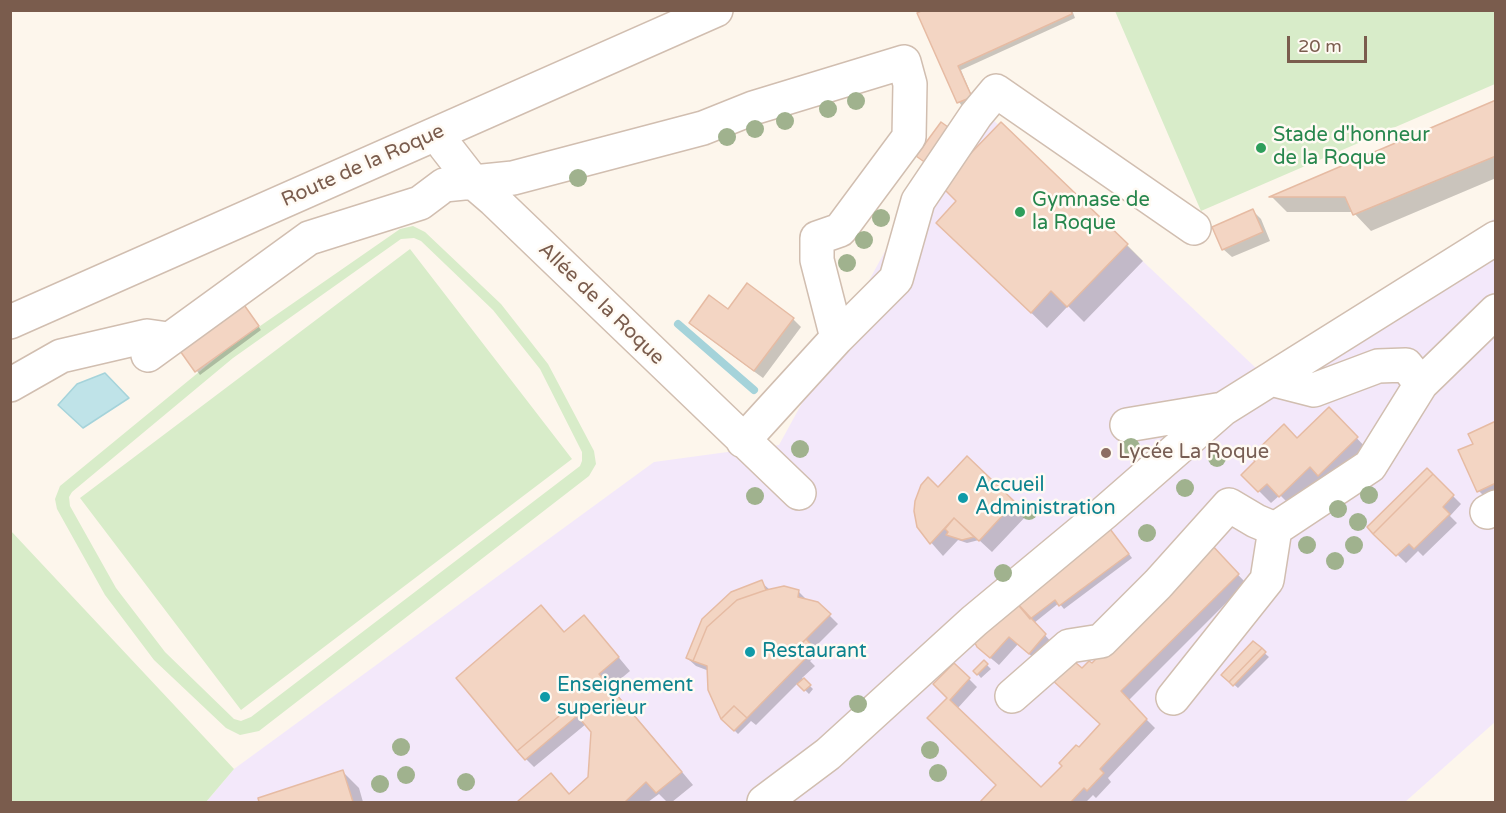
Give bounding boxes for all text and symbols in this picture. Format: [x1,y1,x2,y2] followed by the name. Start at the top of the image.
[1290,24,1370,62] scale bar
[1298,35,1342,57] text: 20 m
[278,119,448,213] street label: Route de la Roque
[1273,124,1430,171] place label: Stade d'honneur de la Roque
[1254,141,1268,155] marker: Stade d'honneur de la Roque
[1032,189,1150,236] place label: Gymnase de la Roque
[1013,205,1027,219] marker: Gymnase de la Roque
[533,238,669,370] street label: Allée de la Roque
[1118,441,1269,465] place label: Lycée La Roque
[1099,446,1113,460] marker: Lycée La Roque
[975,474,1116,521] place label: Accueil Administration
[956,491,970,505] marker: Accueil Administration
[762,640,867,664] place label: Restaurant
[743,645,757,659] marker: Restaurant
[557,674,693,721] place label: Enseignement superieur
[538,690,552,704] marker: Enseignement superieur

